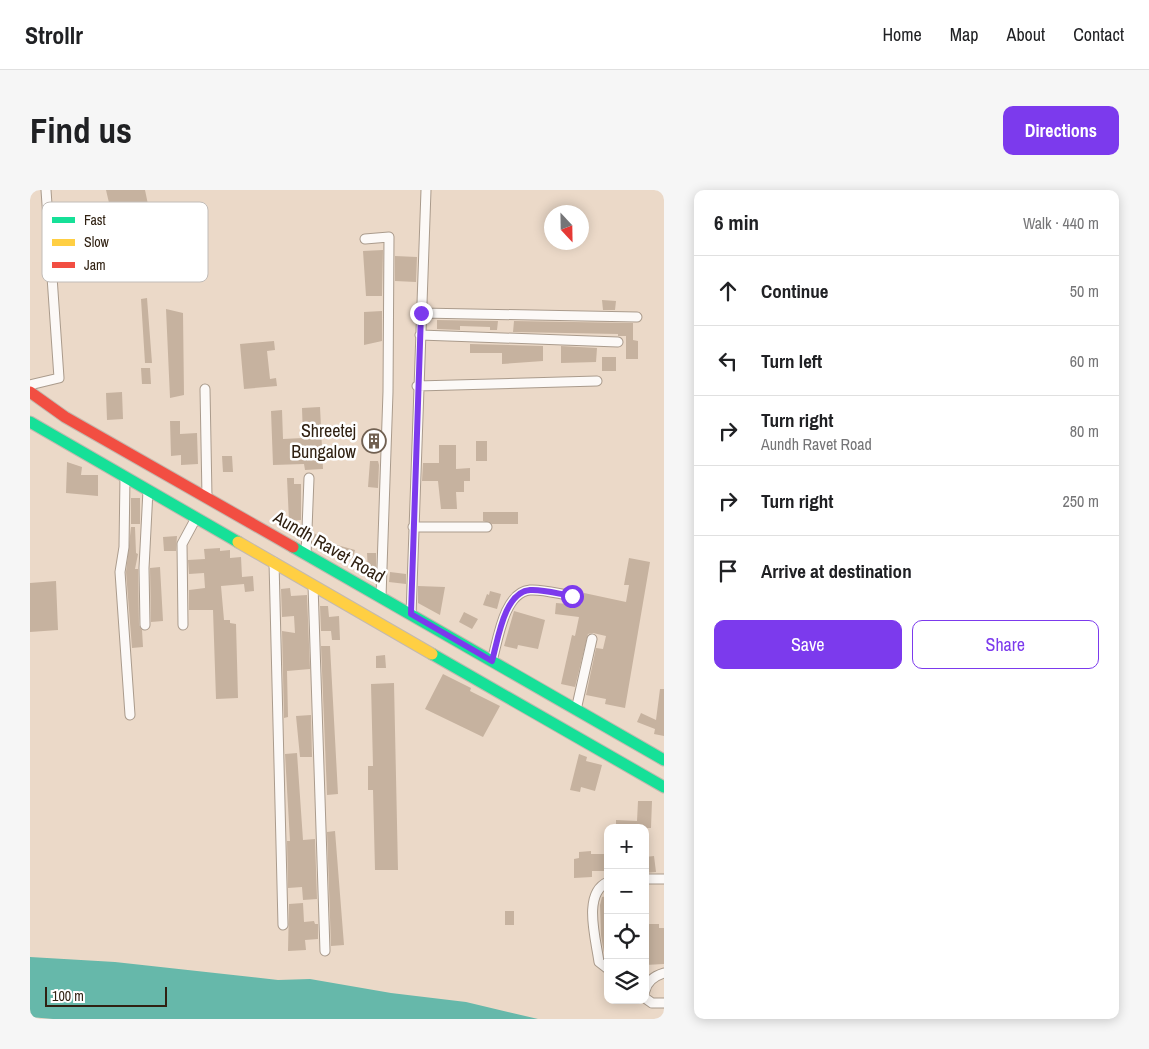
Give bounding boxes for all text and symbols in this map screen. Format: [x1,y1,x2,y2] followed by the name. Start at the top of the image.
[25,19,83,51] text: Strollr
[882,22,922,47] text: Home
[950,22,979,47] text: Map
[1007,22,1045,47] text: About
[1073,22,1124,47] text: Contact
[1003,106,1119,155] button: Directions
[30,107,132,154] text: Find us
[42,202,208,282] legend
[544,205,589,250] north arrow
[714,208,759,237] text: 6 min
[84,211,106,229] text: Fast
[1023,212,1099,234] text: Walk · 440 m
[84,233,110,251] text: Slow
[84,256,106,274] text: Jam
[714,277,742,305] icon: ahead
[761,278,829,304] text: Continue
[1070,280,1099,302] text: 50 m
[410,302,433,325] route end
[714,347,742,375] icon: left
[761,348,822,374] text: Turn left
[1070,350,1099,372] text: 60 m
[761,407,833,433] text: Turn right
[714,417,742,445] icon: right
[291,418,356,464] place label: Shreetej Bungalow
[1070,420,1099,442] text: 80 m
[361,428,387,454] building icon: Shreetej Bungalow
[761,433,872,455] text: Aundh Ravet Road
[714,487,742,515] icon: right
[761,488,833,514] text: Turn right
[1063,490,1099,512] text: 250 m
[268,504,390,589] street label: Aundh Ravet Road
[714,557,742,585] icon: arrive
[761,558,912,584] text: Arrive at destination
[561,585,584,608] route start
[714,620,902,669] button: Save
[912,620,1099,669] button: Share
[604,824,649,1004] map controls
[604,824,649,869] button: +
[604,869,649,914] button: −
[604,914,649,959] button: locate
[604,959,649,1004] button: layers
[45,984,168,1007] scale bar
[52,987,84,1005] text: 100 m

